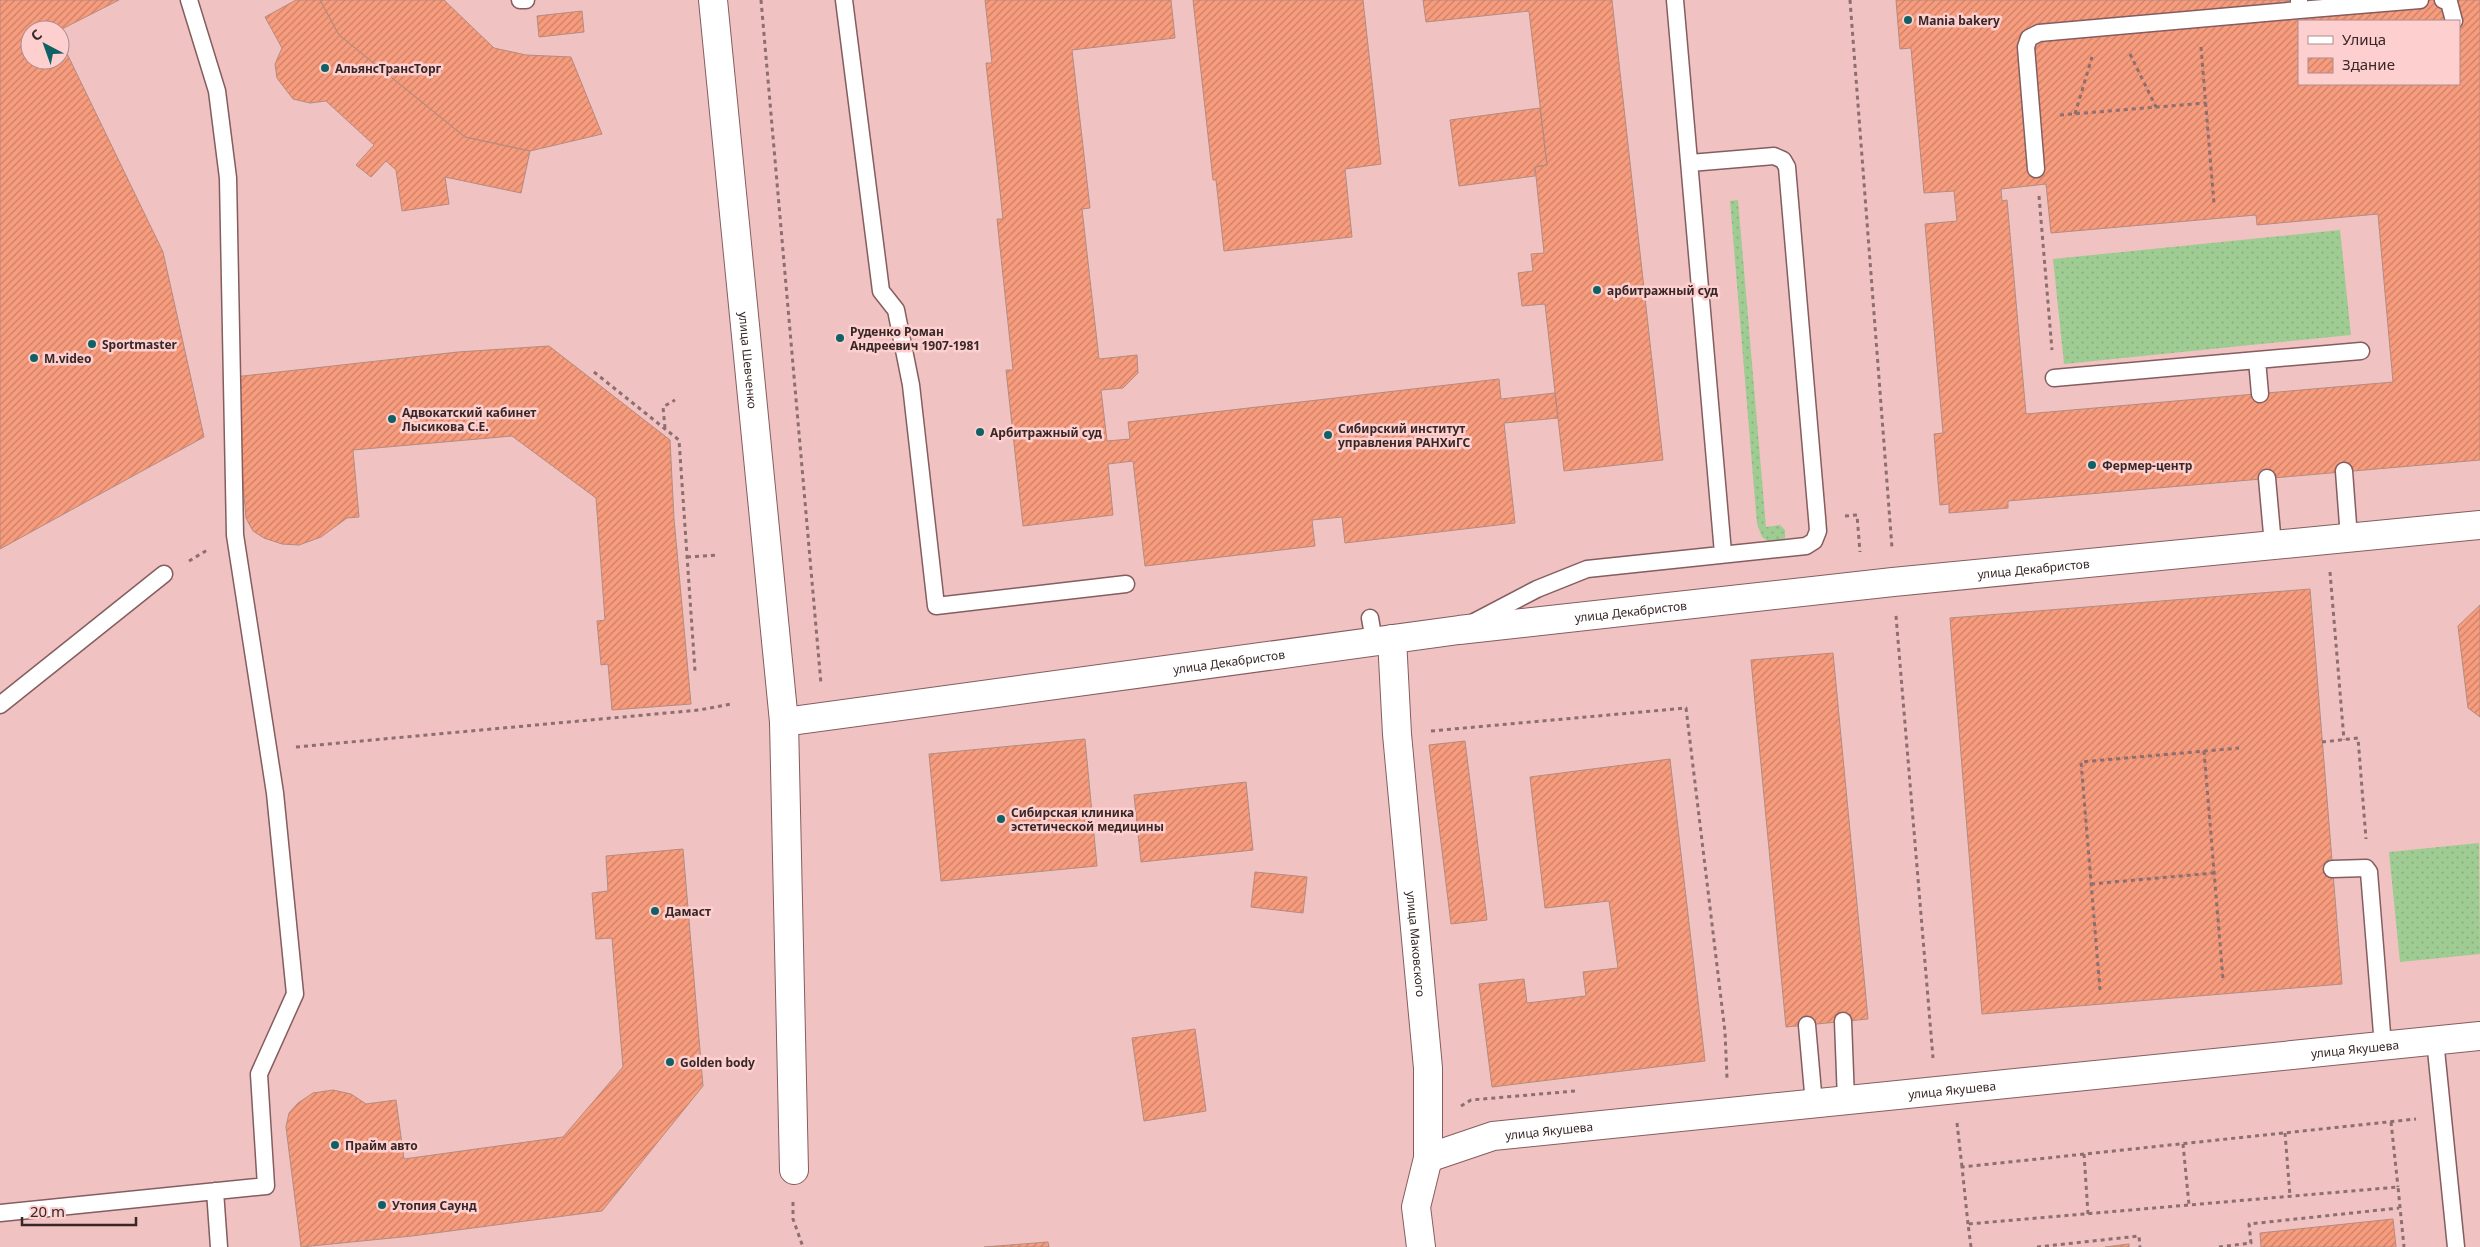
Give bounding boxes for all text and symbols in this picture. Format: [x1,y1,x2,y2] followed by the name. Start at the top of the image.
[1918,12,2000,29] place label: Mania bakery
[1902,14,1914,26] marker: Mania bakery
[20,20,70,70] north arrow
[2298,20,2460,85] legend
[27,25,46,45] text: С
[2342,29,2386,49] text: Улица
[2342,54,2395,74] text: Здание
[335,60,442,77] place label: АльянсТрансТорг
[319,62,331,74] marker: АльянсТрансТорг
[1607,282,1718,299] place label: арбитражный суд
[1591,284,1603,296] marker: арбитражный суд
[735,311,762,410] street label: улица Шевченко
[850,323,980,354] place label: Руденко Роман Андреевич 1907-1981
[834,332,846,344] marker: Руденко Роман Андреевич 1907-1981
[102,336,178,353] place label: Sportmaster
[86,338,98,350] marker: Sportmaster
[44,350,91,367] place label: M.video
[28,352,40,364] marker: M.video
[402,404,536,435] place label: Адвокатский кабинет Лысикова С.Е.
[386,413,398,425] marker: Адвокатский кабинет Лысикова С.Е.
[1337,420,1470,451] place label: Сибирский институт управления РАНХиГС
[990,424,1102,441] place label: Арбитражный суд
[974,426,986,438] marker: Арбитражный суд
[1322,429,1334,441] marker: Сибирский институт управления РАНХиГС
[2102,457,2193,474] place label: Фермер-центр
[2086,459,2098,471] marker: Фермер-центр
[1977,554,2091,582] street label: улица Декабристов
[1574,596,1688,626] street label: улица Декабристов
[1172,645,1286,677] street label: улица Декабристов
[1011,804,1164,835] place label: Сибирская клиника эстетической медицины
[995,813,1007,825] marker: Сибирская клиника эстетической медицины
[1403,890,1430,998] street label: улица Маковского
[665,903,711,920] place label: Дамаст
[649,905,661,917] marker: Дамаст
[2310,1036,2400,1062] street label: улица Якушева
[680,1054,755,1071] place label: Golden body
[664,1056,676,1068] marker: Golden body
[1907,1077,1997,1102] street label: улица Якушева
[1504,1117,1594,1143] street label: улица Якушева
[345,1137,418,1154] place label: Прайм авто
[329,1139,341,1151] marker: Прайм авто
[22,1194,136,1226] scale bar
[392,1197,477,1214] place label: Утопия Саунд
[376,1199,388,1211] marker: Утопия Саунд
[30,1201,65,1221] text: 20 m

